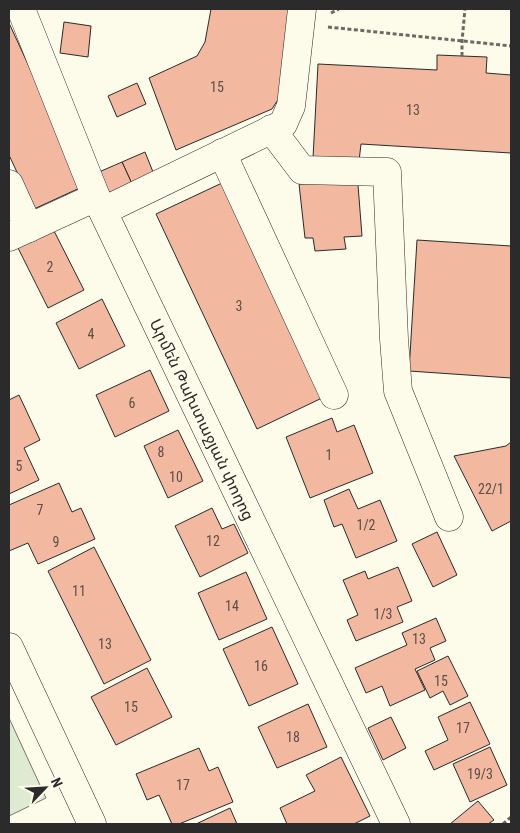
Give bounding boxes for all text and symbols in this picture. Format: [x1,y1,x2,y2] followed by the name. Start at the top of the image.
[210,79,224,95] house number: 15
[406,102,420,118] house number: 13
[47,259,54,275] house number: 2
[236,298,242,314] house number: 3
[146,316,258,523] street label: Արմեն Թախտաջյան փողոց
[88,326,95,342] house number: 4
[129,395,136,411] house number: 6
[158,444,165,460] house number: 8
[326,447,332,463] house number: 1
[16,458,23,474] house number: 5
[169,469,183,485] house number: 10
[478,481,504,497] house number: 22/1
[37,502,44,518] house number: 7
[356,517,376,533] house number: 1/2
[206,533,220,549] house number: 12
[53,534,59,550] house number: 9
[72,583,86,599] house number: 11
[225,598,239,614] house number: 14
[373,606,393,622] house number: 1/3
[412,631,426,647] house number: 13
[98,636,112,652] house number: 13
[254,658,268,674] house number: 16
[434,673,448,689] house number: 15
[124,699,138,715] house number: 15
[456,720,470,736] house number: 17
[286,729,300,745] house number: 18
[20,763,70,813] north arrow
[467,766,493,782] house number: 19/3
[48,775,66,790] text: N
[176,777,190,793] house number: 17

